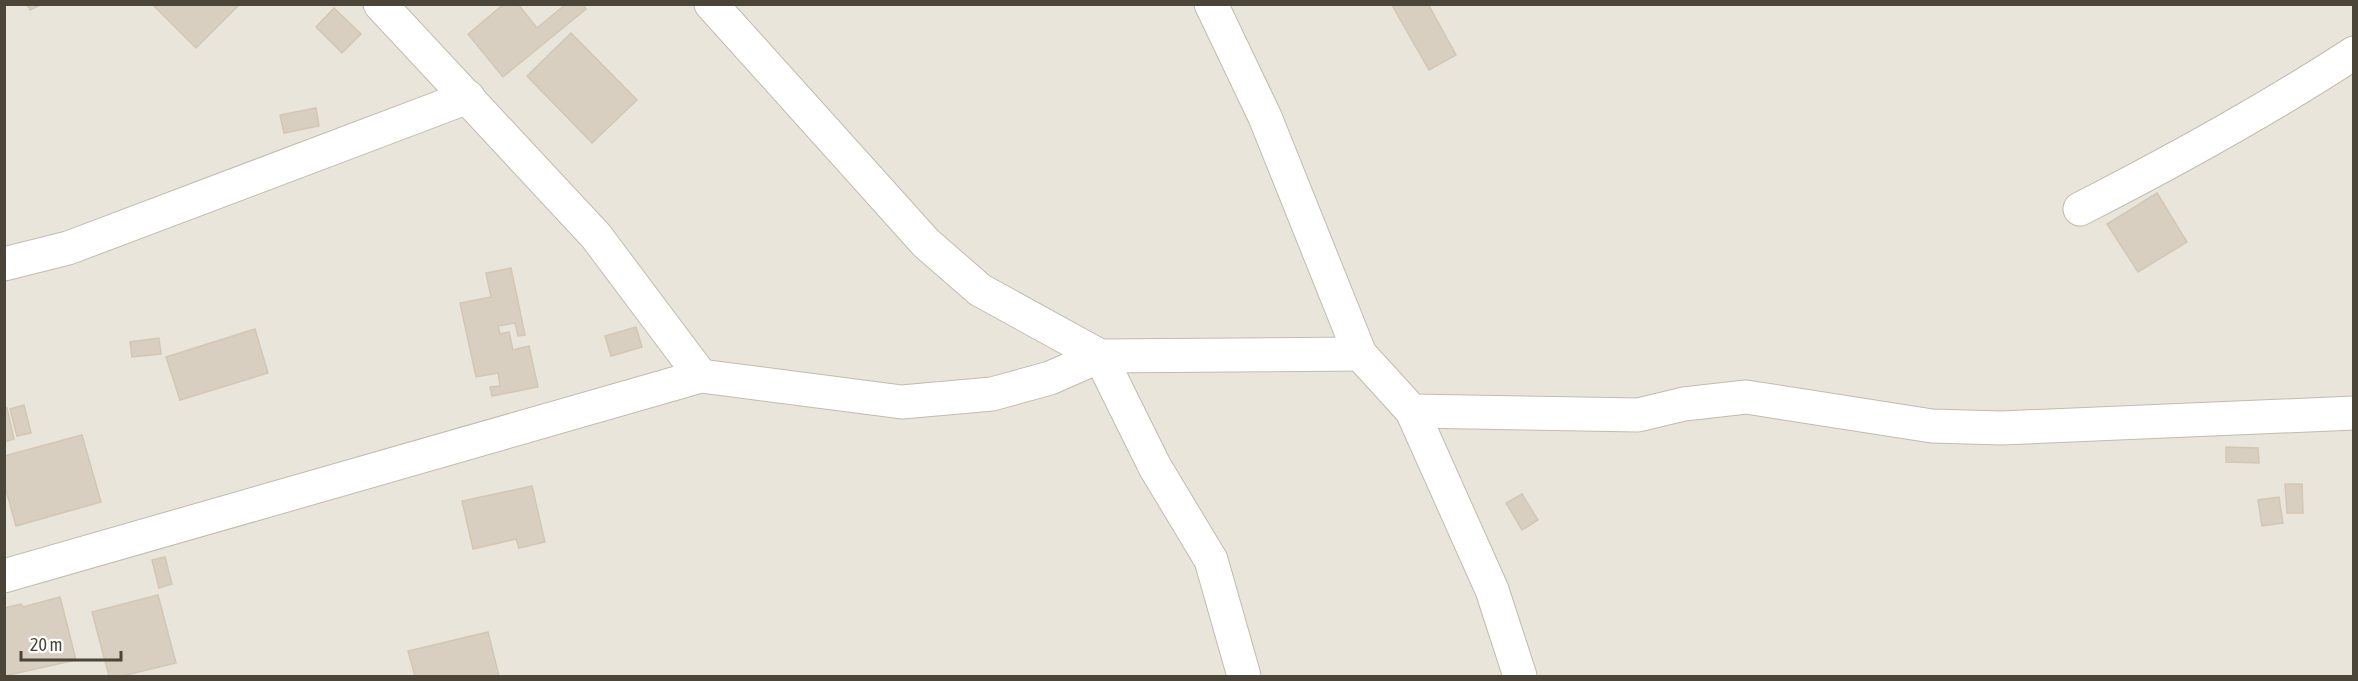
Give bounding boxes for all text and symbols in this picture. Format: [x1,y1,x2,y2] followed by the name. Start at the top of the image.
[21,624,122,662] scale bar
[30,634,62,655] text: 20 m

